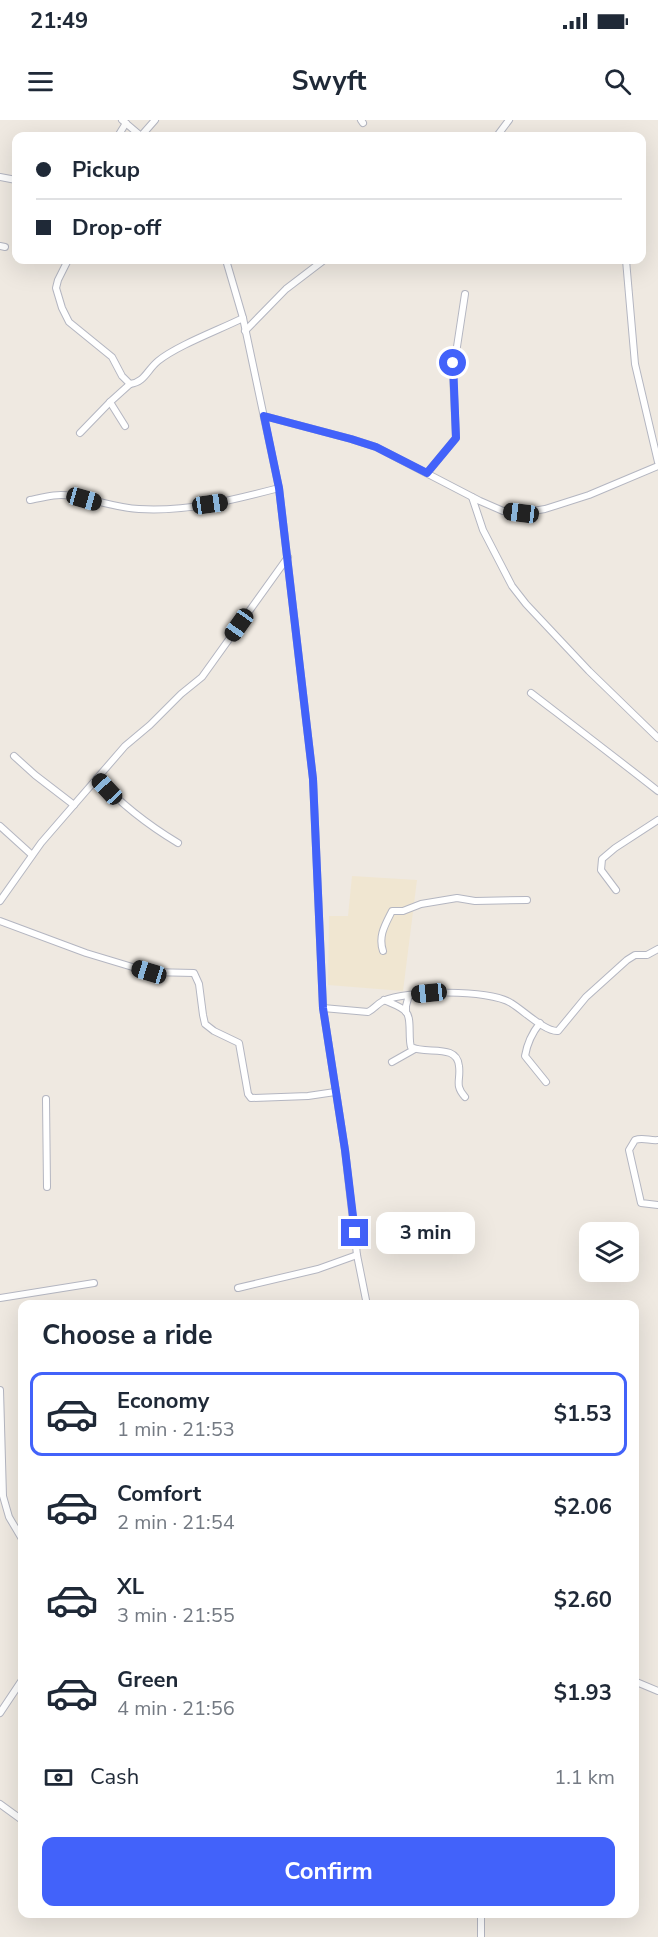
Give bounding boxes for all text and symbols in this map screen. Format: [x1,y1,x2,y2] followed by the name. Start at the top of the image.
[30,6,88,36] text: 21:49
[292,63,366,100] text: Swyft
[24,65,57,98] icon: menu
[601,65,634,98] icon: search
[72,155,140,185] text: Pickup
[72,213,161,243] text: Drop-off
[439,349,466,376] route start
[64,485,104,513] car
[191,493,229,515] car
[502,502,540,524] car
[221,605,257,645] car
[88,770,126,808] car
[129,958,169,986] car
[410,982,448,1004] car
[376,1212,475,1254] callout: 3 min
[341,1219,368,1246] route end
[400,1219,451,1246] text: 3 min
[579,1222,639,1282] map controls
[579,1222,639,1282] button: layers
[42,1317,213,1354] text: Choose a ride
[117,1386,209,1416] text: Economy
[45,1387,99,1441] icon: car
[554,1399,612,1429] text: $1.53
[117,1416,235,1443] text: 1 min · 21:53
[117,1479,201,1509] text: Comfort
[45,1480,99,1534] icon: car
[554,1492,612,1522] text: $2.06
[117,1509,235,1536] text: 2 min · 21:54
[117,1572,144,1602] text: XL
[45,1573,99,1627] icon: car
[554,1585,612,1615] text: $2.60
[117,1602,235,1629] text: 3 min · 21:55
[117,1665,178,1695] text: Green
[45,1666,99,1720] icon: car
[554,1678,612,1708] text: $1.93
[117,1695,235,1722] text: 4 min · 21:56
[42,1761,75,1794] icon: cash
[90,1762,139,1792] text: Cash
[554,1764,615,1791] text: 1.1 km
[42,1837,615,1906] button: Confirm

